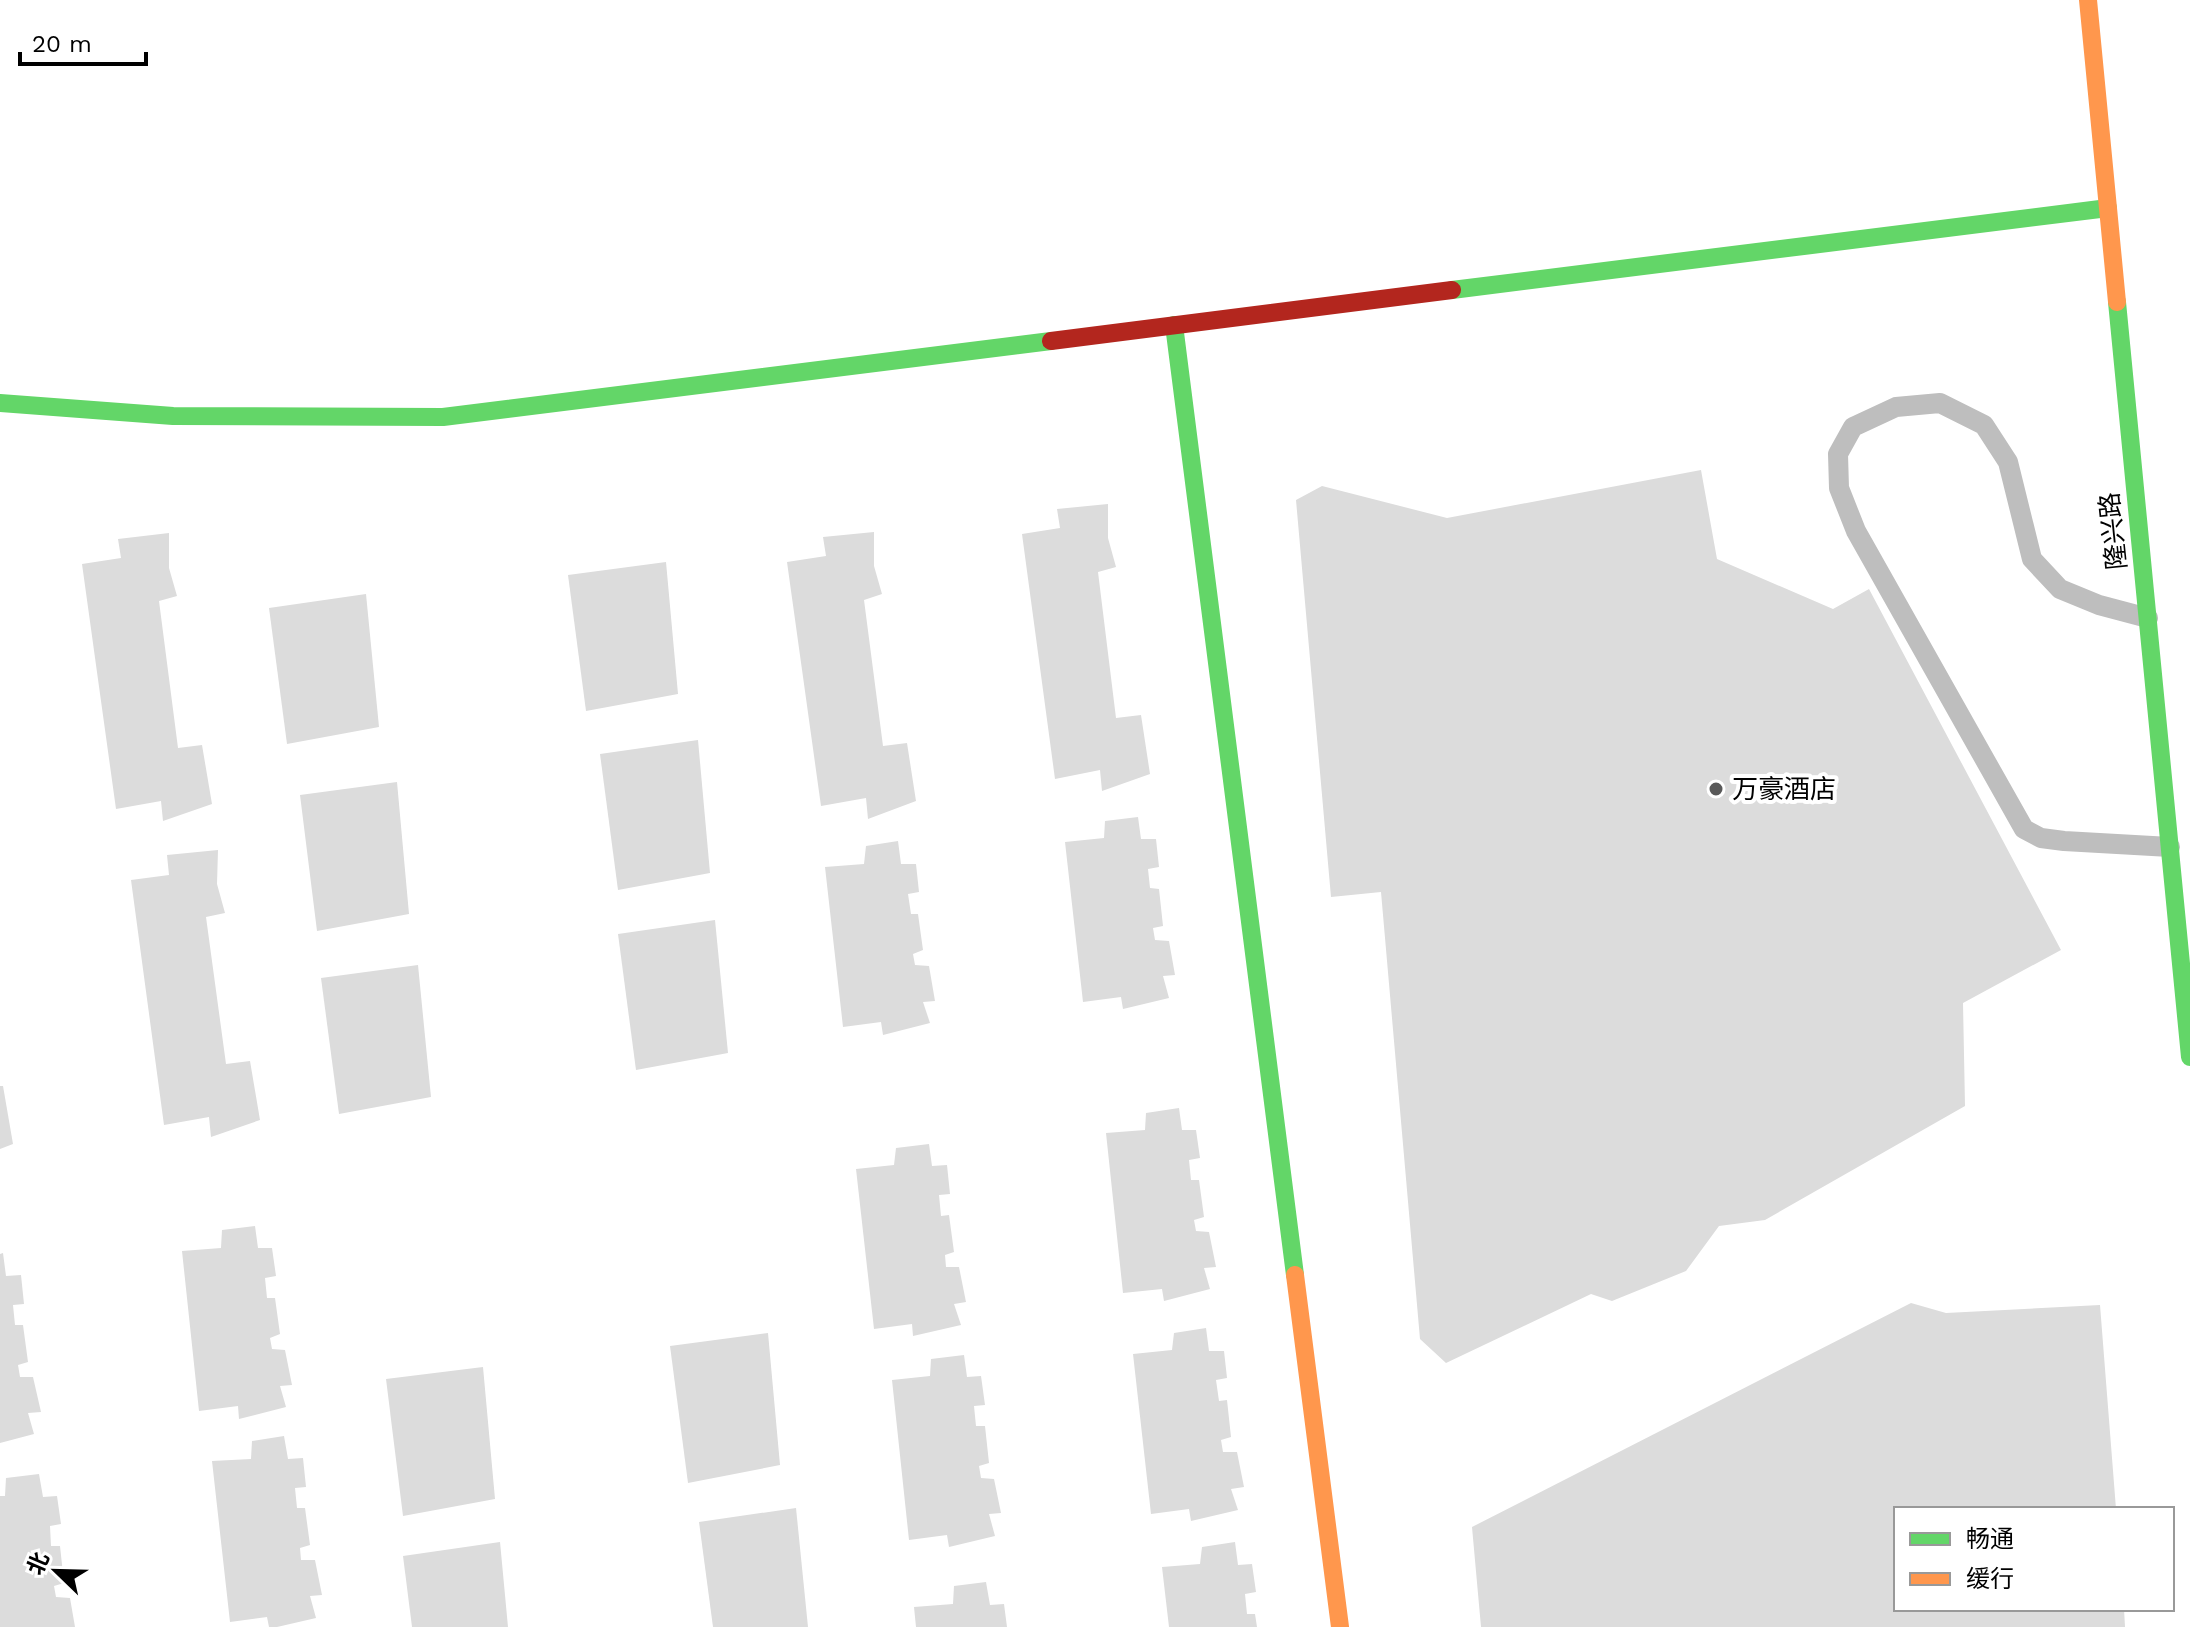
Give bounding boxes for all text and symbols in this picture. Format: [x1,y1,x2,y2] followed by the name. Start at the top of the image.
[20,16,146,66] scale bar
[32,30,92,58] text: 20 m
[2094,491,2132,571] street label: 隆兴路
[1732,774,1836,804] place label: 万豪酒店
[1707,780,1725,798] marker: 万豪酒店
[1894,1507,2174,1611] legend
[1966,1525,2014,1553] text: 畅通
[16,1531,96,1611] north arrow
[22,1548,54,1578] text: 北
[1966,1565,2014,1593] text: 缓行

